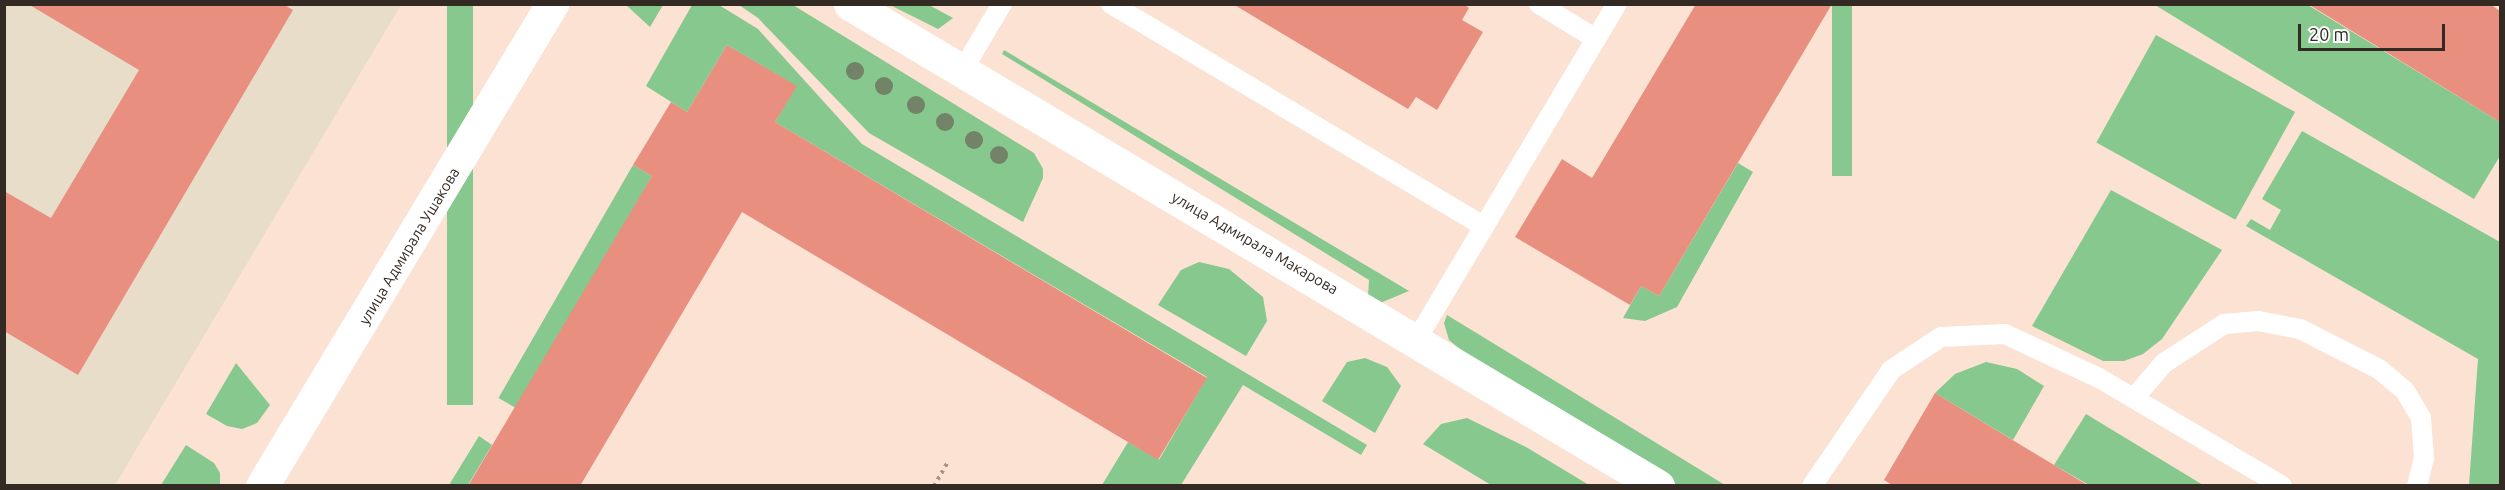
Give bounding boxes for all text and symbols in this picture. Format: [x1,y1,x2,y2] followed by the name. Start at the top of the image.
[2301,12,2448,50] scale bar
[2309,24,2349,44] text: 20 m
[355,164,463,328] street label: улица Адмирала Ушакова
[1169,188,1341,298] street label: улица Адмирала Макарова

